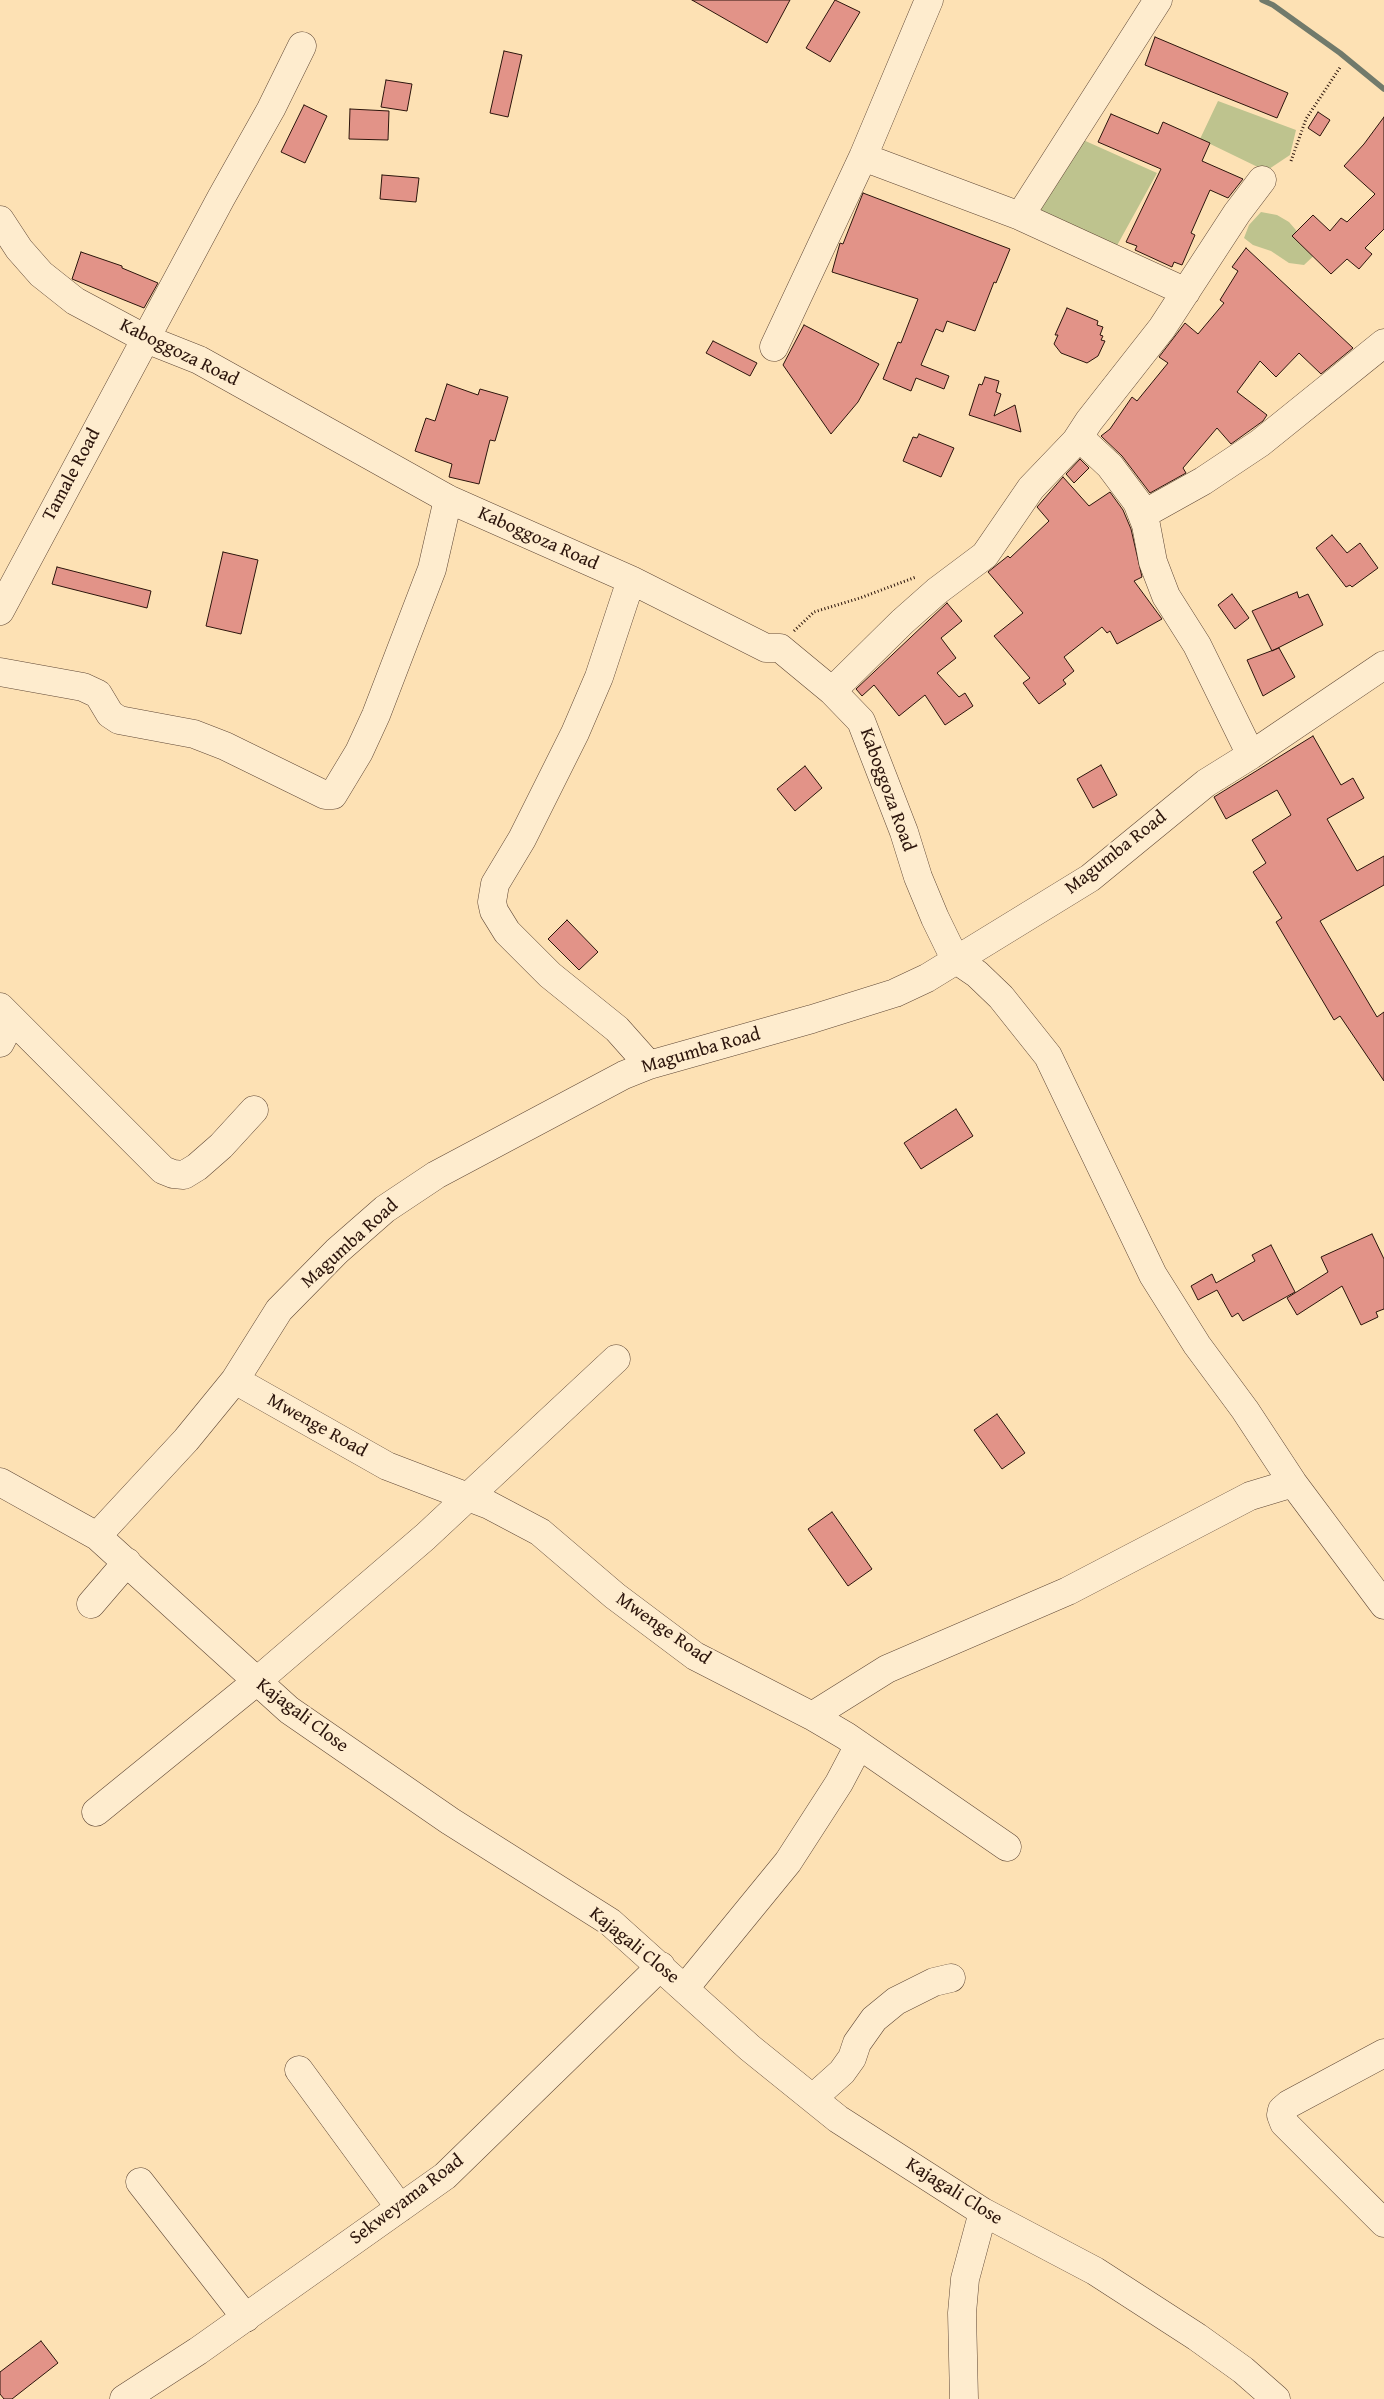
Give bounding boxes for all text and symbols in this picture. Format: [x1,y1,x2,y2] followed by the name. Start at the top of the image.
[116,314,242,392] street label: Kaboggoza Road
[38,425,106,525] street label: Tamale Road
[474,502,602,576] street label: Kaboggoza Road
[854,725,920,855] street label: Kaboggoza Road
[1061,806,1171,900] street label: Magumba Road
[639,1023,763,1079] street label: Magumba Road
[297,1195,403,1293] street label: Magumba Road
[263,1389,371,1463] street label: Mwenge Road
[611,1588,715,1670] street label: Mwenge Road
[251,1674,353,1758] street label: Kajagali Close
[584,1903,684,1989] street label: Kajagali Close
[346,2150,468,2250] street label: Sekweyama Road
[902,2153,1006,2231] street label: Kajagali Close

